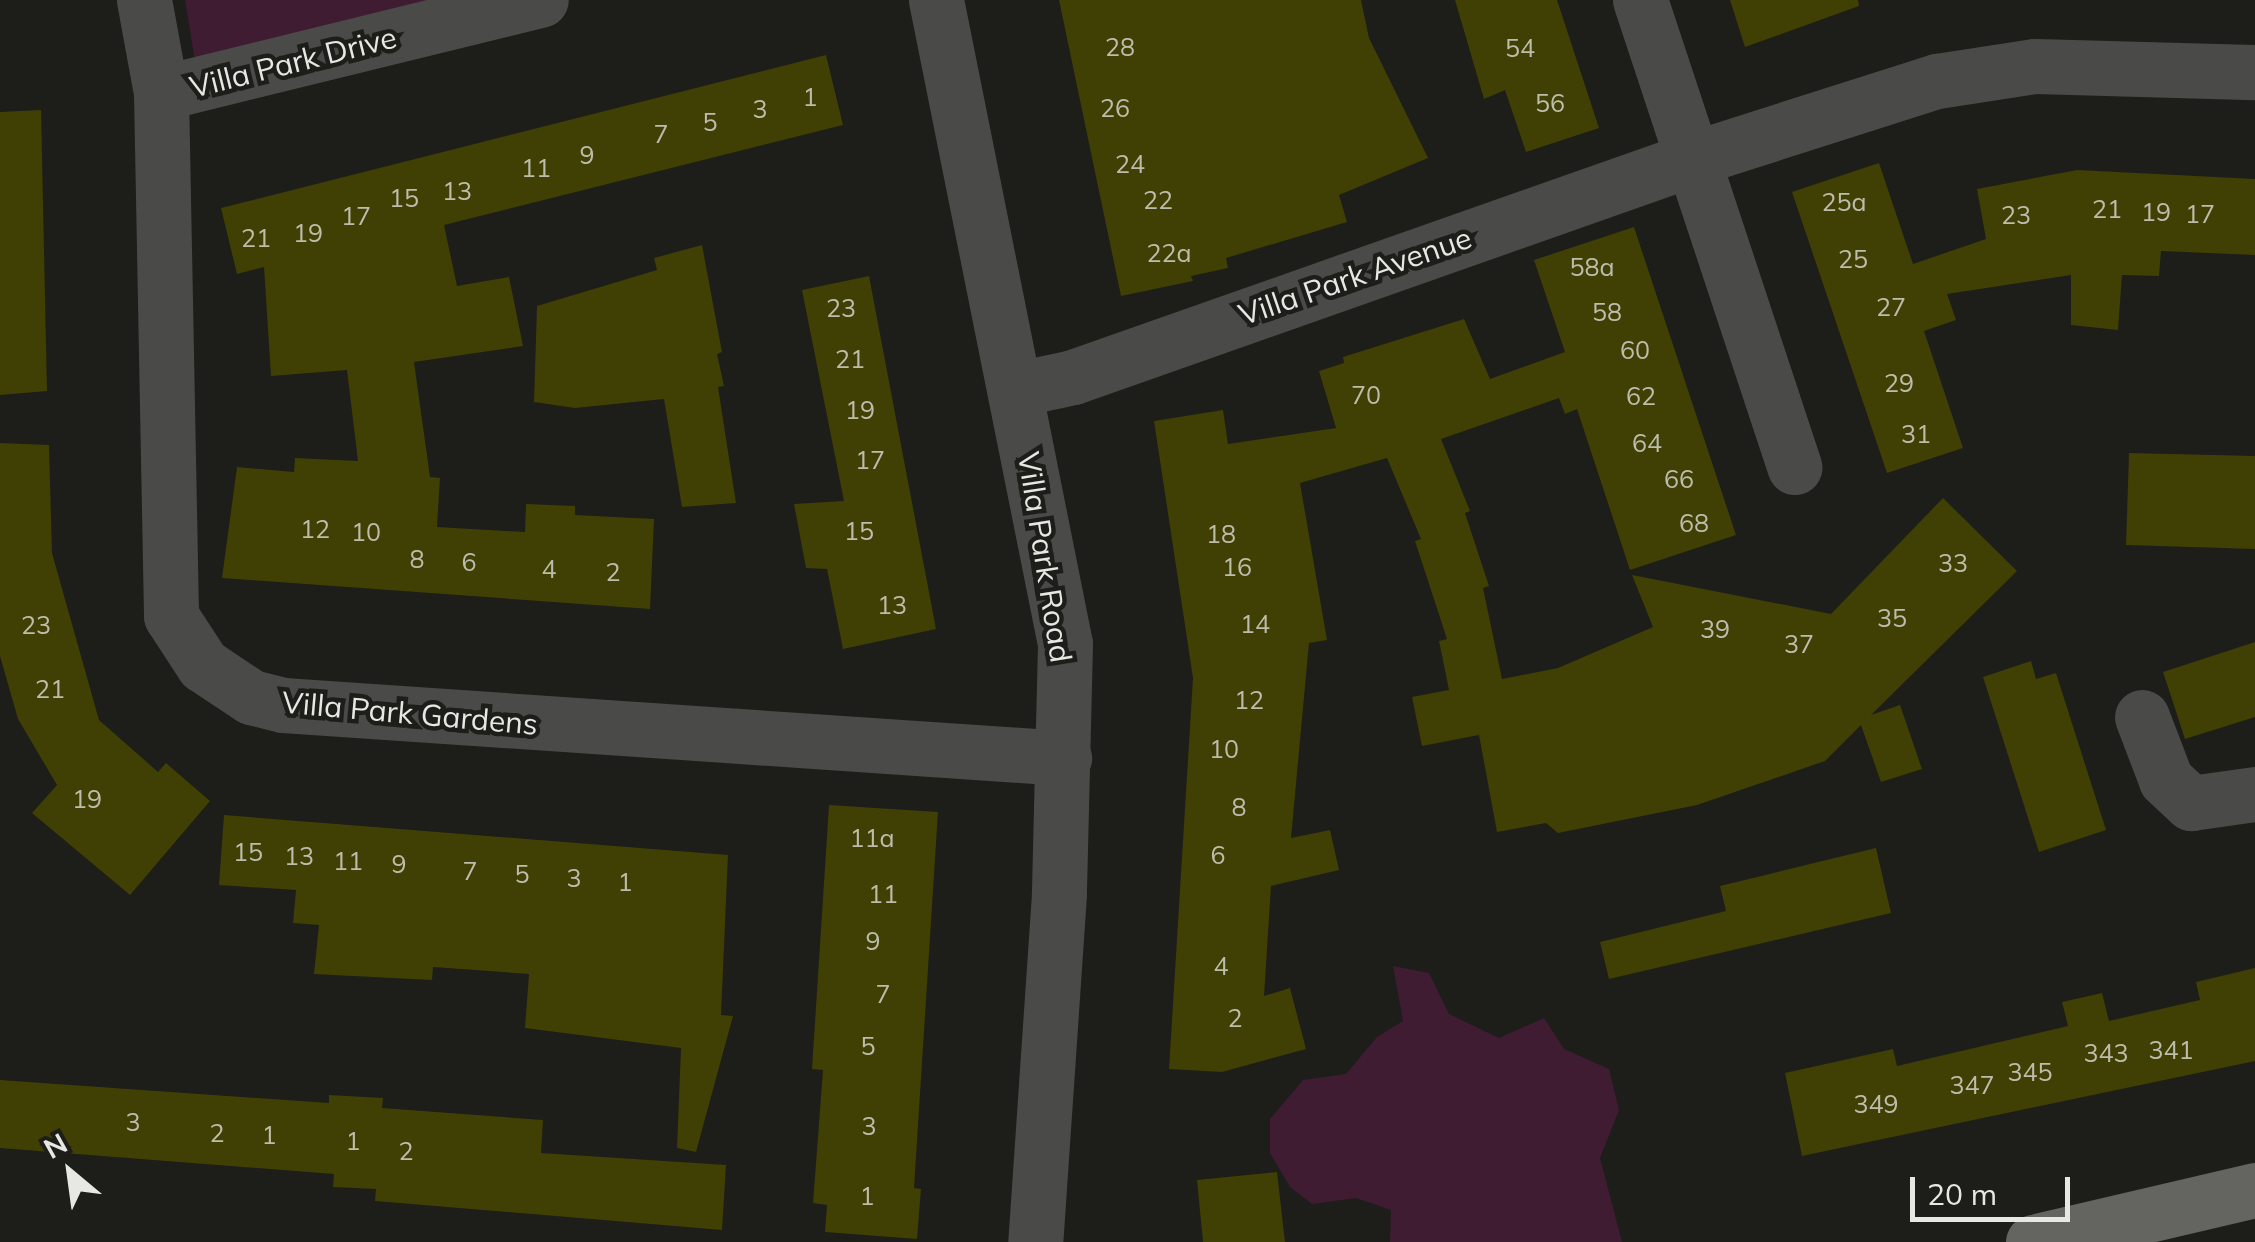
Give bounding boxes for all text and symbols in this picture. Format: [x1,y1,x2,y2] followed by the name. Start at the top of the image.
[186,19,400,105] street label: Villa Park Drive
[1105,32,1135,62] house number: 28
[1505,33,1535,63] house number: 54
[803,82,817,112] house number: 1
[1535,88,1565,118] house number: 56
[1100,93,1130,123] house number: 26
[753,94,767,124] house number: 3
[703,107,717,137] house number: 5
[654,119,668,149] house number: 7
[580,140,594,170] house number: 9
[1115,149,1145,179] house number: 24
[521,153,551,183] house number: 11
[442,176,472,206] house number: 13
[389,183,419,213] house number: 15
[1143,185,1173,215] house number: 22
[1822,187,1866,217] house number: 25a
[2092,194,2122,224] house number: 21
[2141,197,2171,227] house number: 19
[2185,199,2215,229] house number: 17
[2001,200,2031,230] house number: 23
[341,201,371,231] house number: 17
[293,218,323,248] house number: 19
[1234,219,1476,333] street label: Villa Park Avenue
[241,223,271,253] house number: 21
[1147,238,1191,268] house number: 22a
[1838,244,1868,274] house number: 25
[1570,252,1614,282] house number: 58a
[1876,292,1906,322] house number: 27
[826,293,856,323] house number: 23
[1592,297,1622,327] house number: 58
[1620,335,1650,365] house number: 60
[835,344,865,374] house number: 21
[1884,368,1914,398] house number: 29
[1351,380,1381,410] house number: 70
[1626,381,1656,411] house number: 62
[845,395,875,425] house number: 19
[1901,419,1931,449] house number: 31
[1632,428,1662,458] house number: 64
[855,445,885,475] house number: 17
[1011,449,1079,665] street label: Villa Park Road
[1664,464,1694,494] house number: 66
[1679,508,1709,538] house number: 68
[300,514,330,544] house number: 12
[844,516,874,546] house number: 15
[351,517,381,547] house number: 10
[1206,519,1236,549] house number: 18
[410,544,424,574] house number: 8
[462,547,476,577] house number: 6
[1938,548,1968,578] house number: 33
[1222,552,1252,582] house number: 16
[542,554,556,584] house number: 4
[606,557,620,587] house number: 2
[877,590,907,620] house number: 13
[1877,603,1907,633] house number: 35
[1240,609,1270,639] house number: 14
[21,610,51,640] house number: 23
[1700,614,1730,644] house number: 39
[1784,629,1814,659] house number: 37
[35,674,65,704] house number: 21
[281,684,539,742] street label: Villa Park Gardens
[1234,685,1264,715] house number: 12
[1209,734,1239,764] house number: 10
[72,784,102,814] house number: 19
[1232,792,1246,822] house number: 8
[850,823,894,853] house number: 11a
[233,837,263,867] house number: 15
[1211,840,1225,870] house number: 6
[284,841,314,871] house number: 13
[333,846,363,876] house number: 11
[392,849,406,879] house number: 9
[463,856,477,886] house number: 7
[515,859,529,889] house number: 5
[567,863,581,893] house number: 3
[618,867,632,897] house number: 1
[868,879,898,909] house number: 11
[866,926,880,956] house number: 9
[1214,951,1228,981] house number: 4
[876,979,890,1009] house number: 7
[1228,1003,1242,1033] house number: 2
[861,1031,875,1061] house number: 5
[2149,1035,2193,1065] house number: 341
[2084,1038,2128,1068] house number: 343
[2008,1057,2052,1087] house number: 345
[1950,1070,1994,1100] house number: 347
[1854,1089,1898,1119] house number: 349
[126,1107,140,1137] house number: 3
[862,1111,876,1141] house number: 3
[210,1118,224,1148] house number: 2
[262,1120,276,1150] house number: 1
[20,1122,120,1222] north arrow
[37,1125,73,1166] text: N
[346,1126,360,1156] house number: 1
[399,1136,413,1166] house number: 2
[1915,1157,2075,1219] scale bar
[1927,1175,1997,1213] text: 20 m
[860,1181,874,1211] house number: 1

